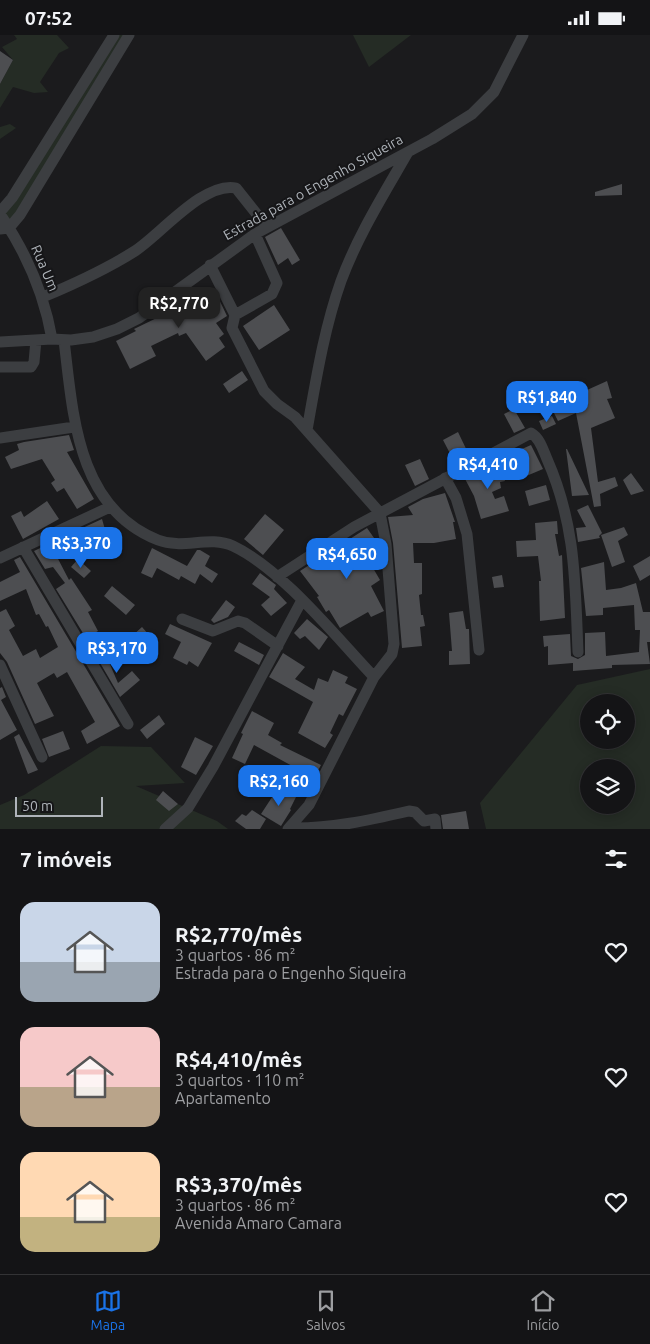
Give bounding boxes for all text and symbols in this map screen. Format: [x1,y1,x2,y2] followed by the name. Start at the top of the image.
[25,7,73,29] text: 07:52
[221,131,405,243] street label: Estrada para o Engenho Siqueira
[28,242,62,294] street label: Rua Um
[133,287,225,329] pin: R$2,770
[149,294,209,312] text: R$2,770
[501,381,593,423] pin: R$1,840
[517,388,577,406] text: R$1,840
[442,447,534,490] pin: R$4,410
[458,455,518,473] text: R$4,410
[35,527,127,569] pin: R$3,370
[51,534,111,552] text: R$3,370
[301,537,393,580] pin: R$4,650
[317,545,377,563] text: R$4,650
[71,631,163,674] pin: R$3,170
[87,639,147,657] text: R$3,170
[580,694,635,814] map controls
[580,694,635,749] button: locate
[580,759,635,814] button: layers
[233,765,325,807] pin: R$2,160
[249,772,309,790] text: R$2,160
[15,794,102,817] scale bar
[22,798,53,814] text: 50 m
[602,845,630,873] icon: filters
[20,847,112,871] text: 7 imóveis
[60,922,120,982] icon: home
[175,922,302,946] text: R$2,770/mês
[602,938,630,966] icon: heart
[175,946,296,964] text: 3 quartos · 86 m²
[175,964,406,982] text: Estrada para o Engenho Siqueira
[60,1047,120,1107] icon: home
[175,1047,302,1071] text: R$4,410/mês
[602,1063,630,1091] icon: heart
[175,1071,305,1089] text: 3 quartos · 110 m²
[175,1089,271,1107] text: Apartamento
[60,1172,120,1232] icon: home
[175,1172,302,1196] text: R$3,370/mês
[602,1188,630,1216] icon: heart
[175,1196,296,1214] text: 3 quartos · 86 m²
[175,1214,342,1232] text: Avenida Amaro Camara
[90,1287,125,1333] tab: Mapa
[306,1287,345,1333] tab: Salvos
[526,1287,560,1333] tab: Início

